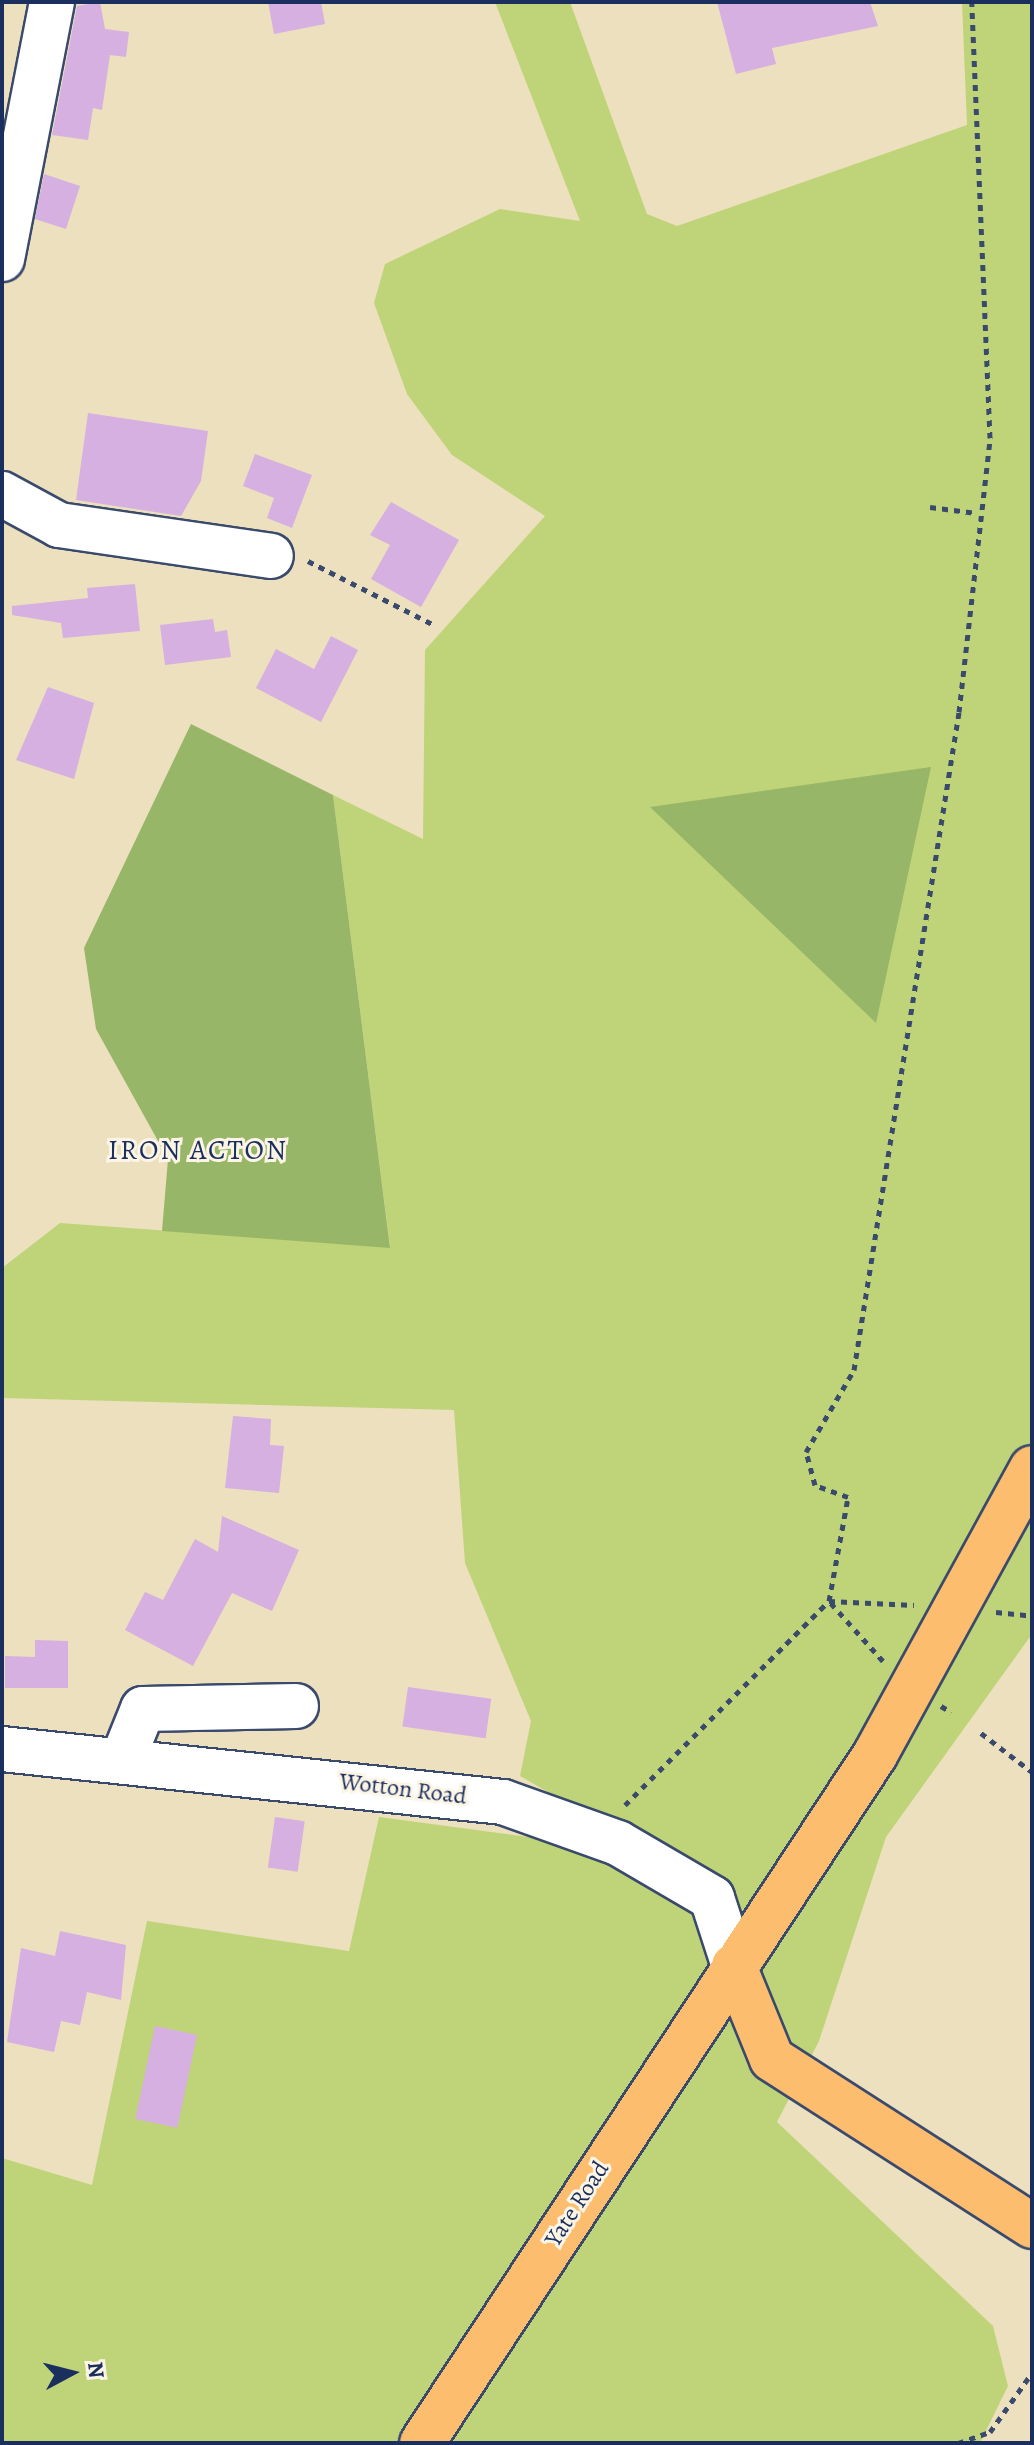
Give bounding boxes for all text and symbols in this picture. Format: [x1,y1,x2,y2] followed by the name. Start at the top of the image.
[108,1133,288,1167] district label: IRON ACTON
[338,1767,468,1811] street label: Wotton Road
[539,2156,615,2252] street label: Yate Road
[32,2333,112,2413] north arrow
[80,2360,112,2380] text: N

